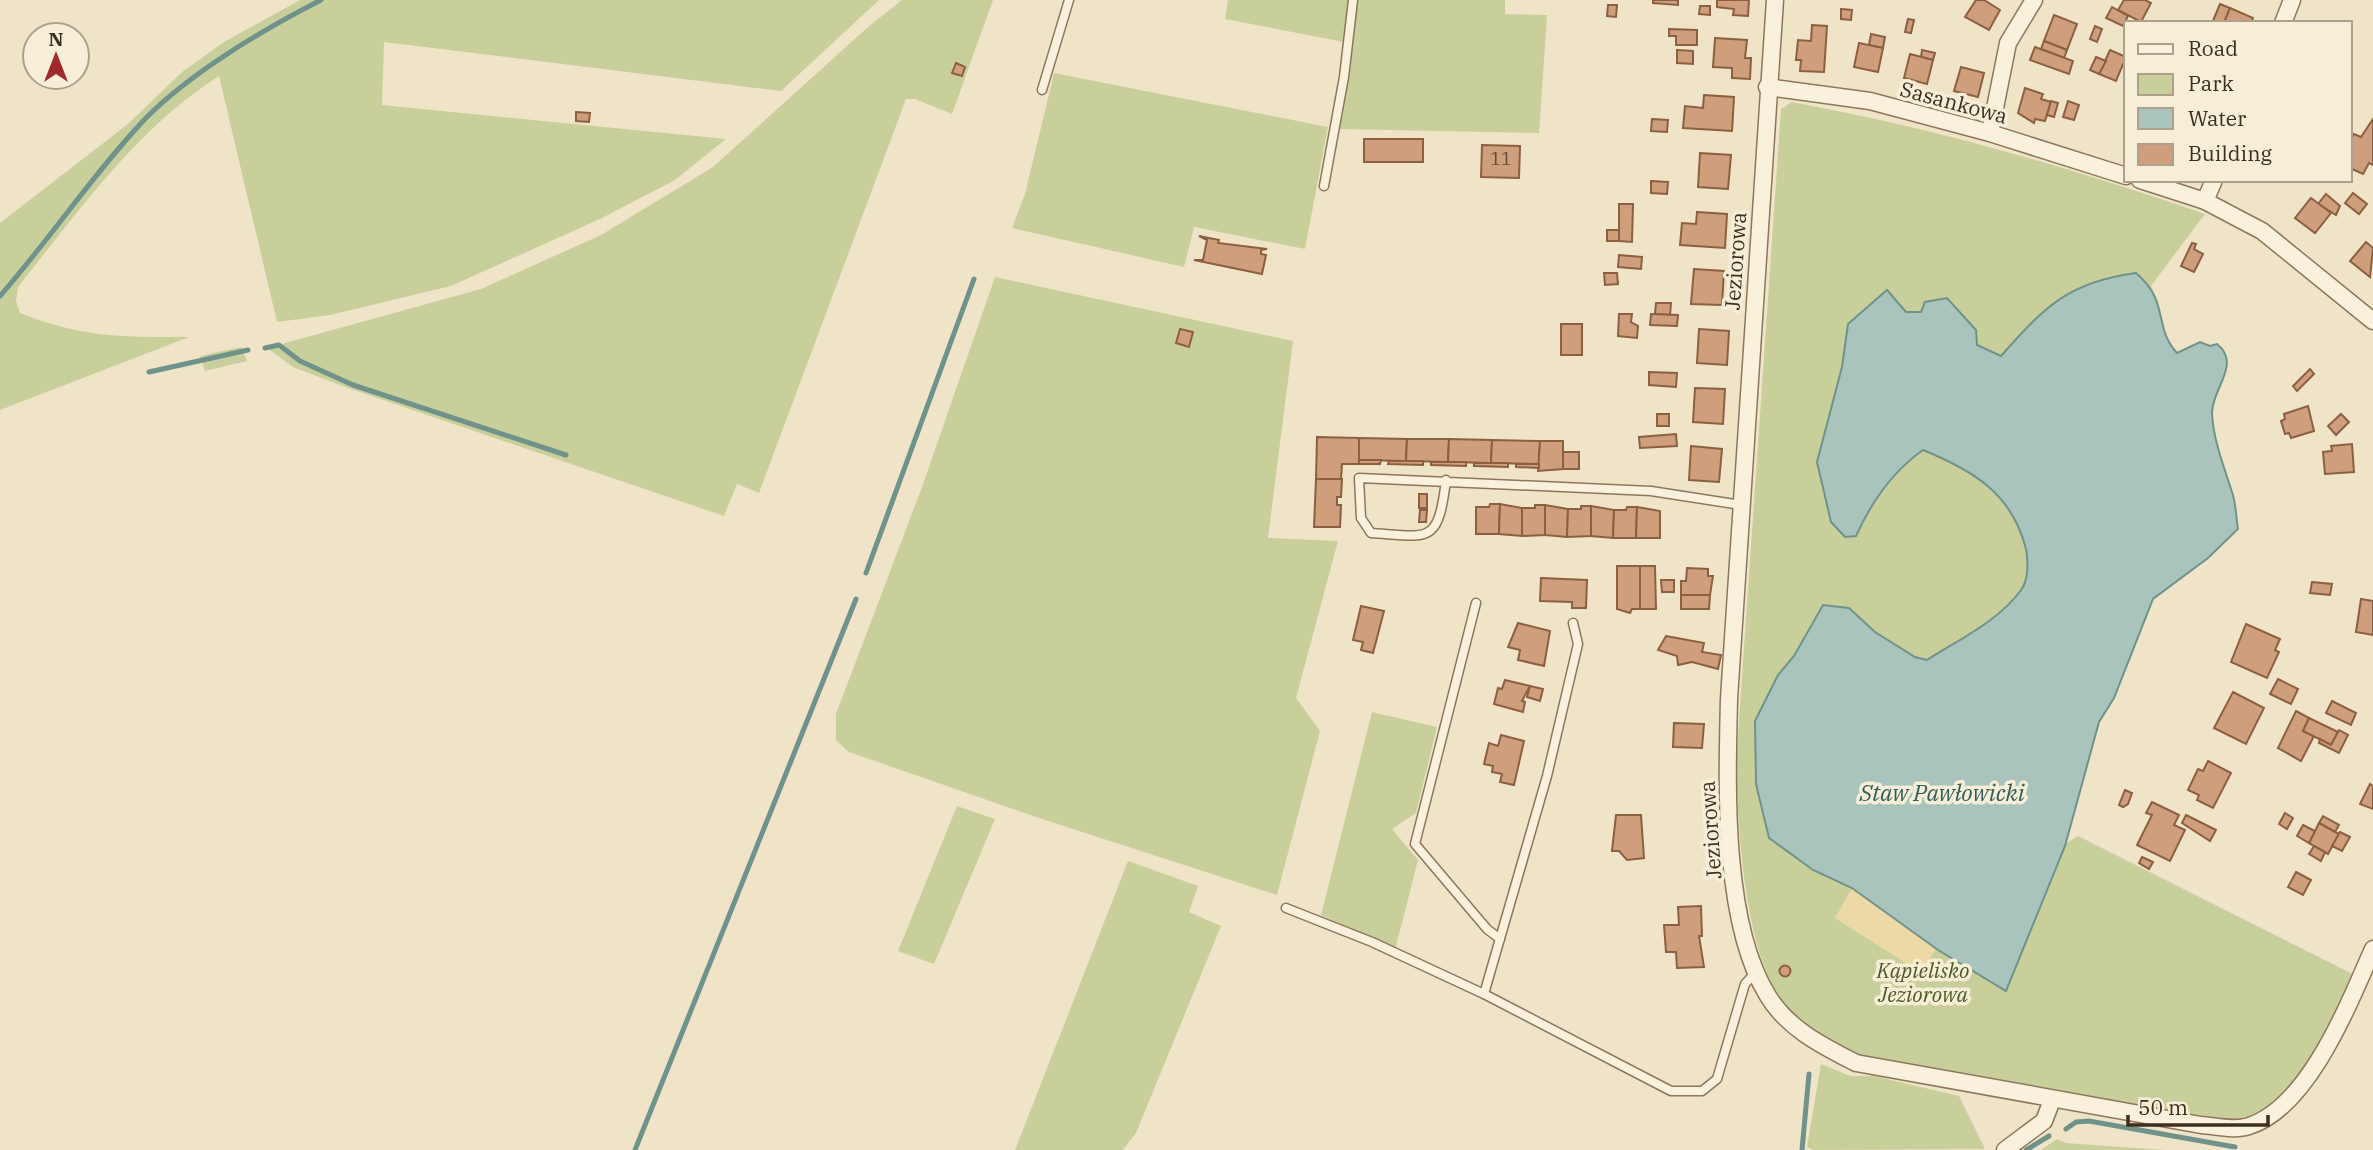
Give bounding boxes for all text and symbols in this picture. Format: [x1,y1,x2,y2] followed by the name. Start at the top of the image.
[21,21,91,91] north arrow
[2124,21,2352,182] legend
[48,27,64,51] text: N
[2188,34,2238,62] text: Road
[2188,69,2235,97] text: Park
[1897,74,2011,130] street label: Sasankowa
[2188,104,2247,132] text: Water
[2188,139,2273,167] text: Building
[1490,147,1512,170] house number: 11
[1718,211,1752,311] street label: Jeziorowa
[1858,777,2025,807] water label: Staw Pawłowicki
[1693,780,1727,880] street label: Jeziorowa
[1876,956,1969,1008] park label: Kąpielisko Jeziorowa
[2128,1084,2268,1128] scale bar
[2138,1093,2188,1121] text: 50 m

